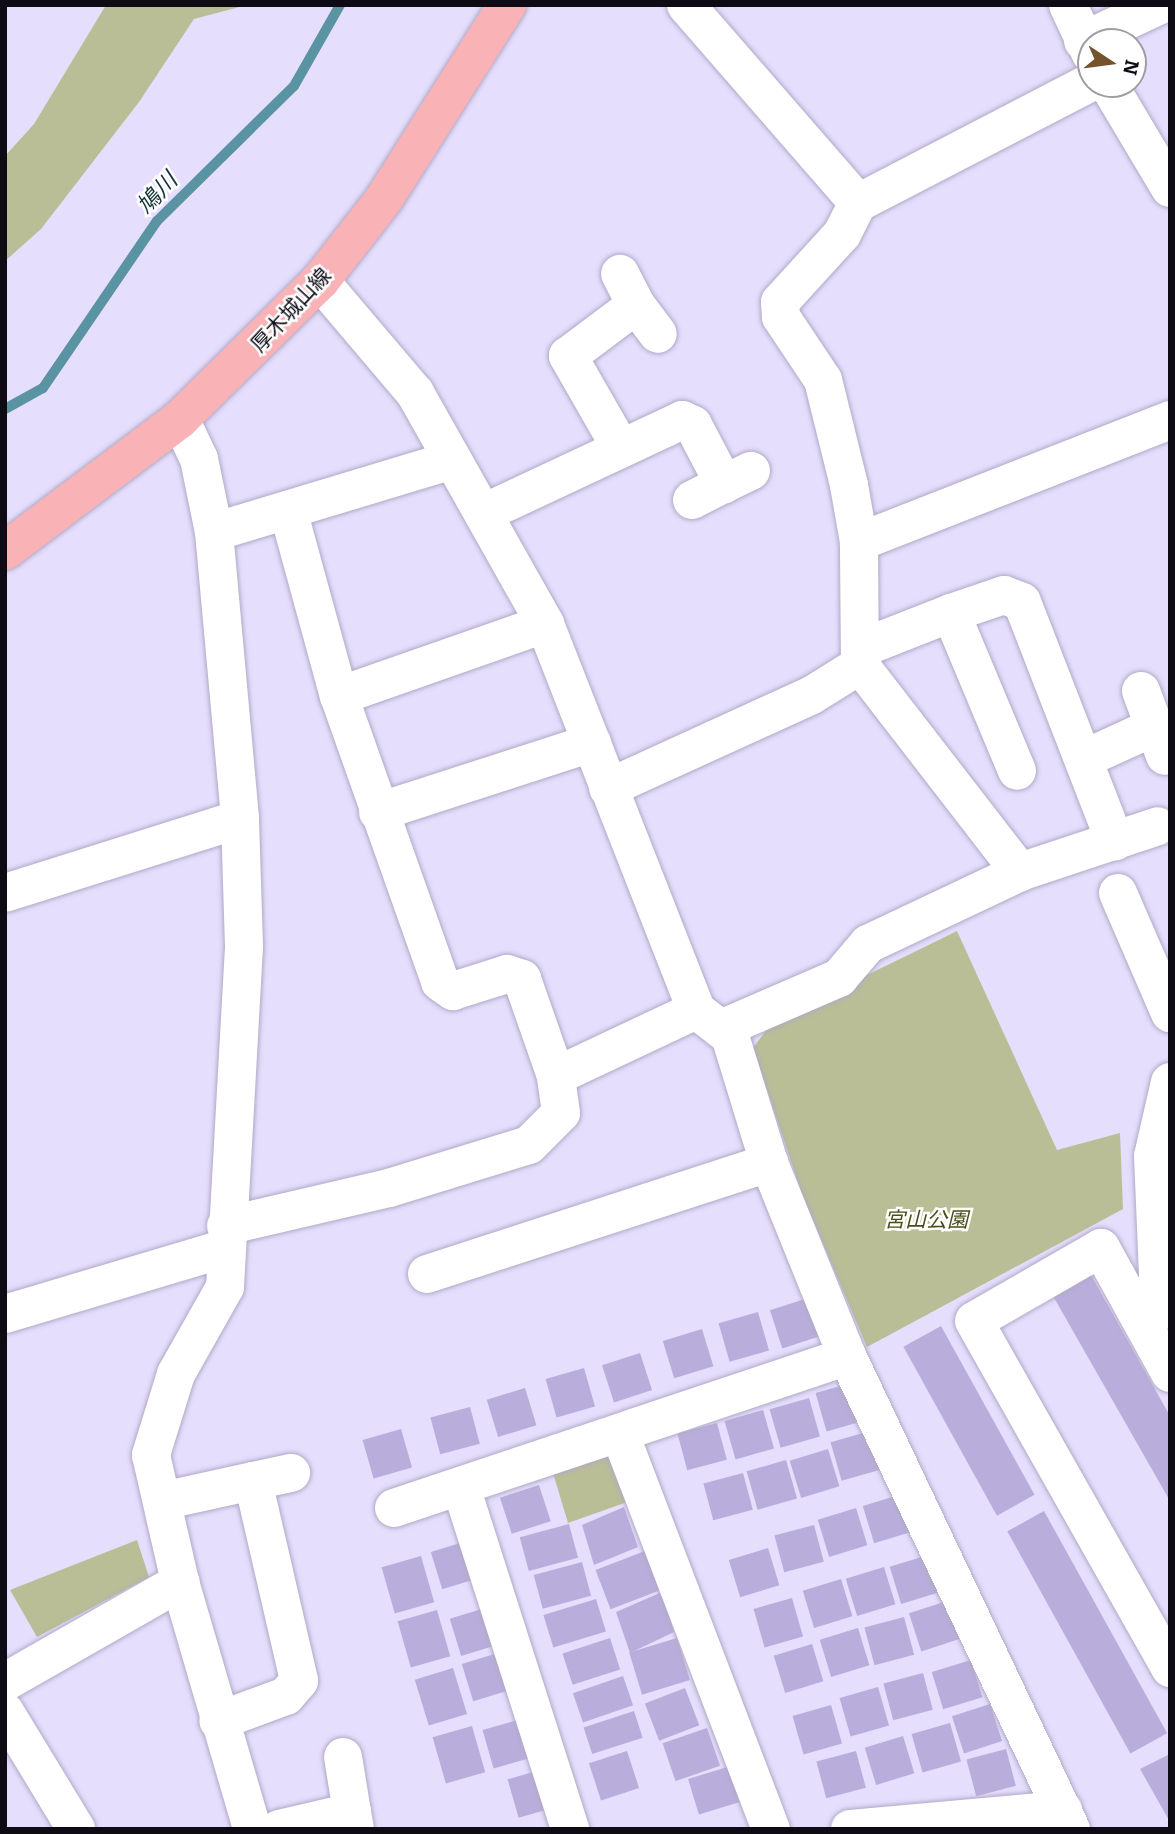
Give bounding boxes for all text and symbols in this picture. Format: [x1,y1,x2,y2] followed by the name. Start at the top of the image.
[1077,28,1147,98] north arrow
[1118,58,1144,77] text: N
[131,167,183,219] water label: 鳩川
[246,263,336,357] street label: 厚木城山線
[884,1207,968,1233] park label: 宮山公園

